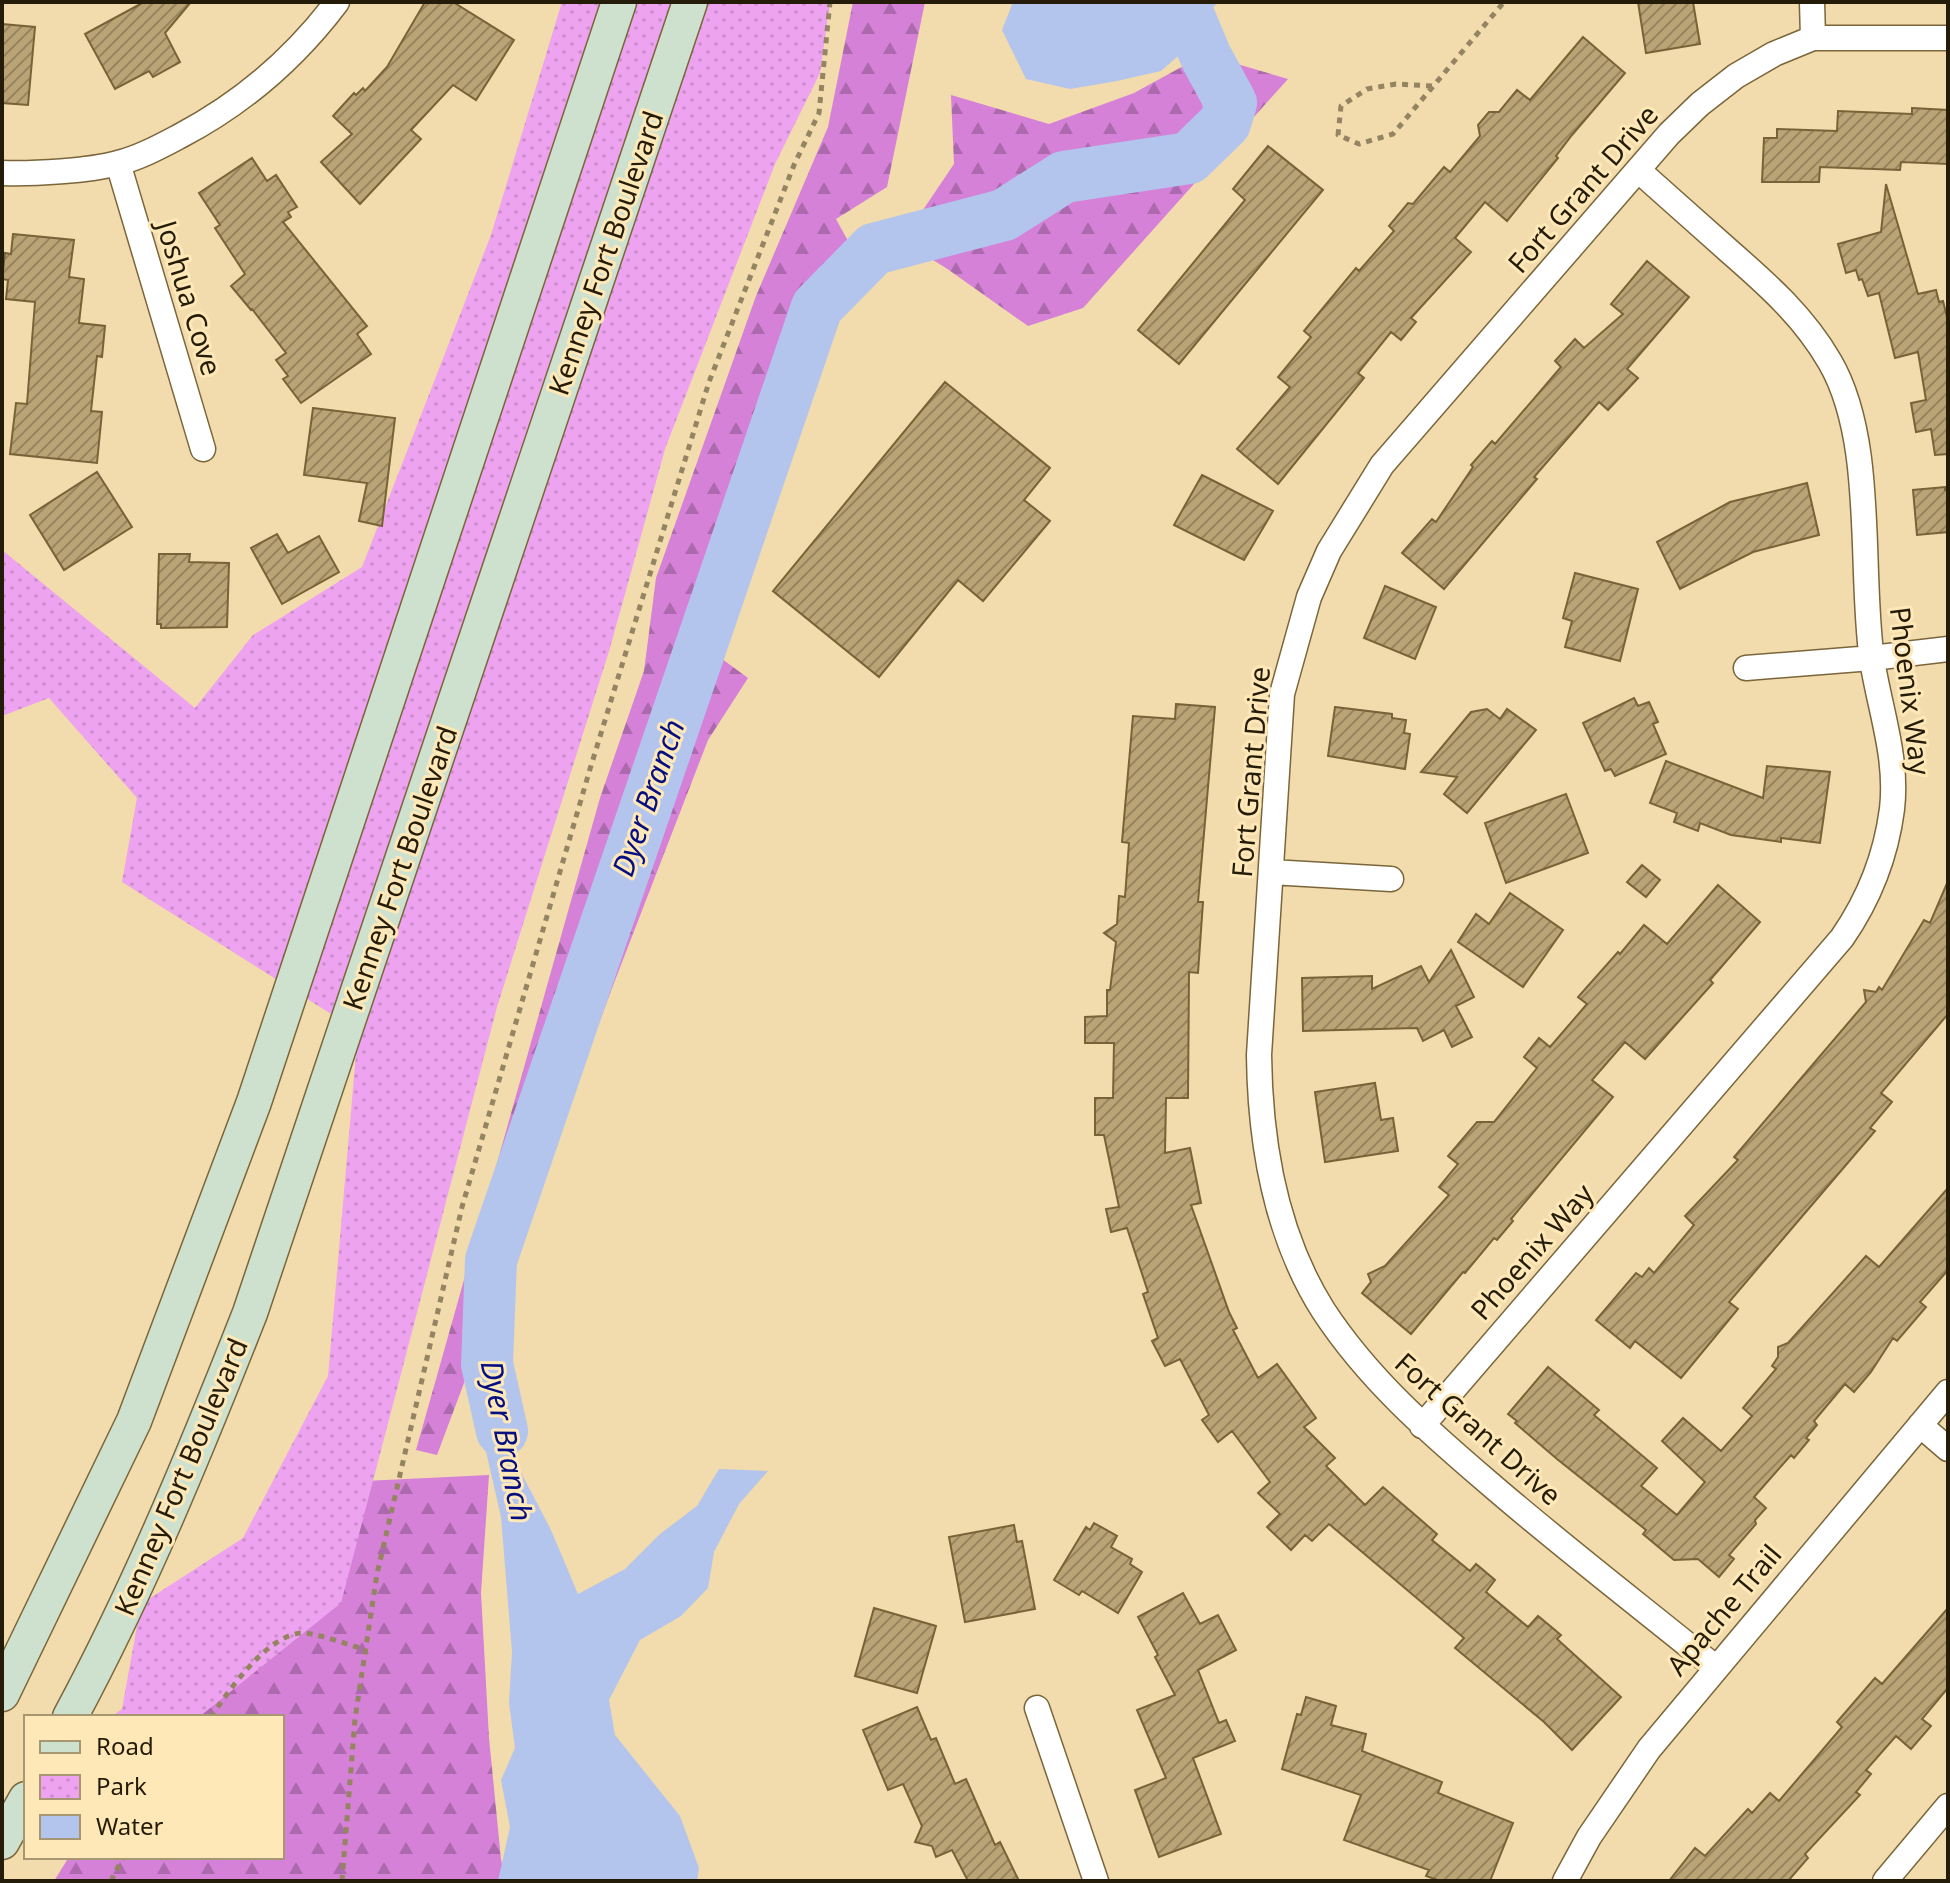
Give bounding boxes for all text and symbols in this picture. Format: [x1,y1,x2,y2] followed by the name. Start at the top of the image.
[1499,96,1666,281] street label: Fort Grant Drive
[539,106,672,400] street label: Kenney Fort Boulevard
[148,213,231,380] street label: Joshua Cove
[1882,605,1940,778] street label: Phoenix Way
[1222,665,1278,879] street label: Fort Grant Drive
[602,714,694,881] water label: Dyer Branch
[333,721,466,1015] street label: Kenney Fort Boulevard
[1461,1175,1602,1328] street label: Phoenix Way
[104,1332,256,1621] street label: Kenney Fort Boulevard
[1387,1343,1570,1513] street label: Fort Grant Drive
[472,1357,543,1525] water label: Dyer Branch
[1657,1536,1789,1683] street label: Apache Trail
[24,1715,284,1859] legend
[96,1729,154,1762] text: Road
[96,1769,147,1802] text: Park
[96,1809,164,1842] text: Water

